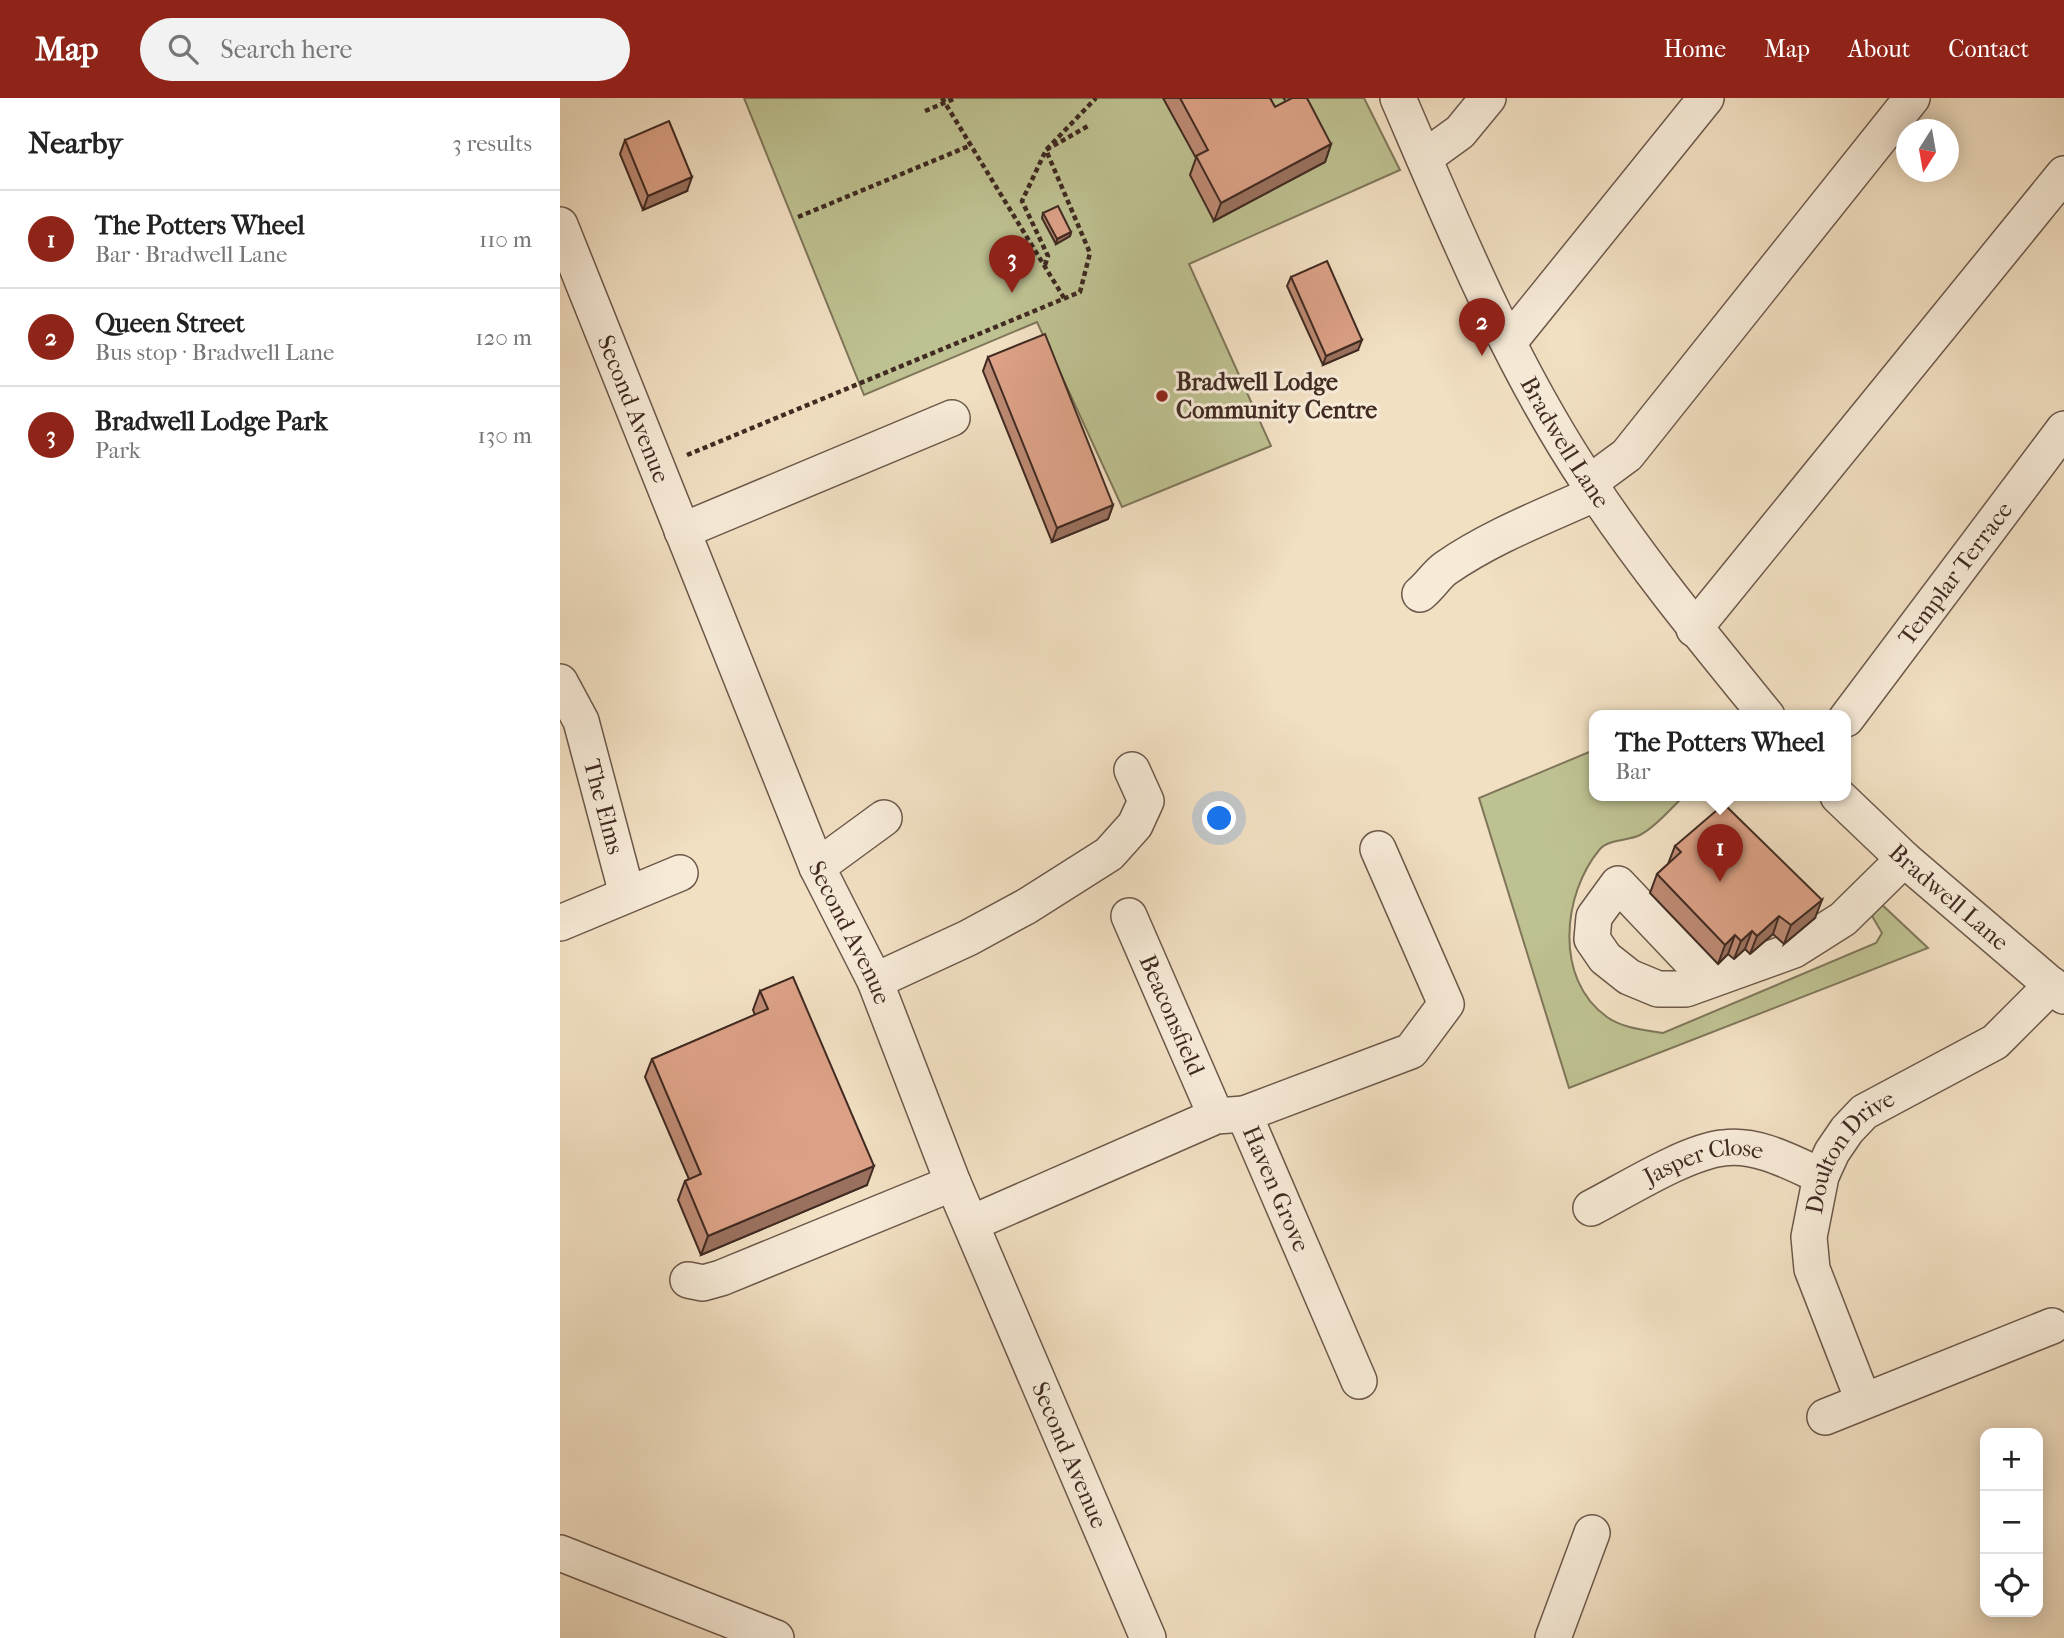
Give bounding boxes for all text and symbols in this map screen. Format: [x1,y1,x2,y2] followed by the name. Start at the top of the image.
[140,18,630,81] search box
[35,30,98,69] text: Map
[164,30,202,68] icon: search
[220,34,352,65] text: Search here
[1664,35,1726,63] text: Home
[1764,35,1810,63] text: Map
[1848,35,1910,63] text: About
[1948,35,2029,63] text: Contact
[1896,119,1959,182] north arrow
[28,126,123,161] text: Nearby
[452,130,532,157] text: 3 results
[95,210,305,241] text: The Potters Wheel
[47,226,55,253] text: 1
[479,226,532,253] text: 110 m
[989,235,1035,293] pin: 3
[95,241,287,268] text: Bar · Bradwell Lane
[1459,298,1505,356] pin: 2
[95,308,245,339] text: Queen Street
[45,324,57,351] text: 2
[475,324,532,351] text: 120 m
[592,331,676,487] street label: Second Avenue
[95,339,334,366] text: Bus stop · Bradwell Lane
[1176,368,1377,424] place label: Bradwell Lodge Community Centre
[1514,372,1616,513] street label: Bradwell Lane
[1154,388,1170,404] marker: Bradwell Lodge Community Centre
[95,406,328,437] text: Bradwell Lodge Park
[46,422,56,449] text: 3
[478,422,532,449] text: 130 m
[95,437,141,464] text: Park
[1892,496,2018,651] street label: Templar Terrace
[1589,710,1851,801] popup
[1615,727,1825,758] text: The Potters Wheel
[578,756,630,857] street label: The Elms
[1615,758,1651,785] text: Bar
[1202,801,1236,835] your location
[1697,824,1743,882] pin: 1
[1883,838,2014,956] street label: Bradwell Lane
[802,856,897,1008] street label: Second Avenue
[1134,950,1211,1080] street label: Beaconsfield
[1800,1084,1900,1216] street label: Doulton Drive
[1237,1122,1316,1256] street label: Haven Grove
[1637,1133,1766,1192] street label: Jasper Close
[1026,1378,1113,1533] street label: Second Avenue
[1980,1428,2043,1617] map controls
[1980,1428,2043,1491] button: +
[1980,1491,2043,1554] button: −
[1980,1554,2043,1617] button: locate

